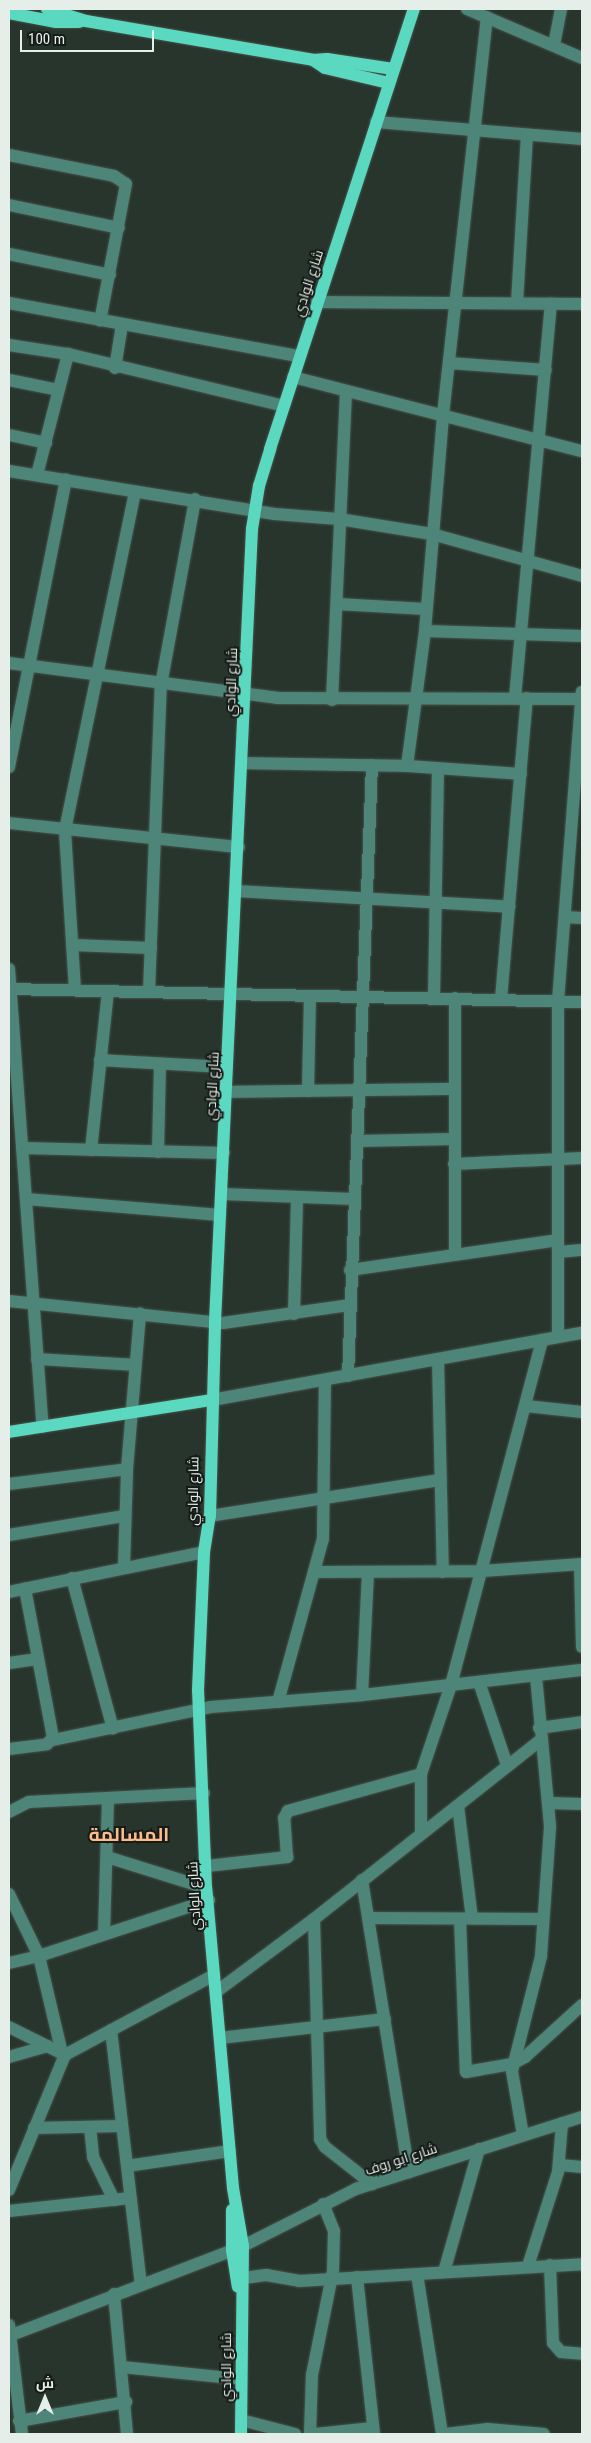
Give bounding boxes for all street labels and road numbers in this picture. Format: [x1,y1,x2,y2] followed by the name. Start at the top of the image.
[289,248,327,318] street label: شارع الوادي
[221,647,241,717] street label: شارع الوادي
[202,1051,222,1121] street label: شارع الوادي
[184,1456,202,1526] street label: شارع الوادي
[184,1861,204,1931] street label: شارع الوادي
[363,2139,439,2179] street label: شارع ابو روف
[218,2332,234,2402] street label: شارع الوادي

